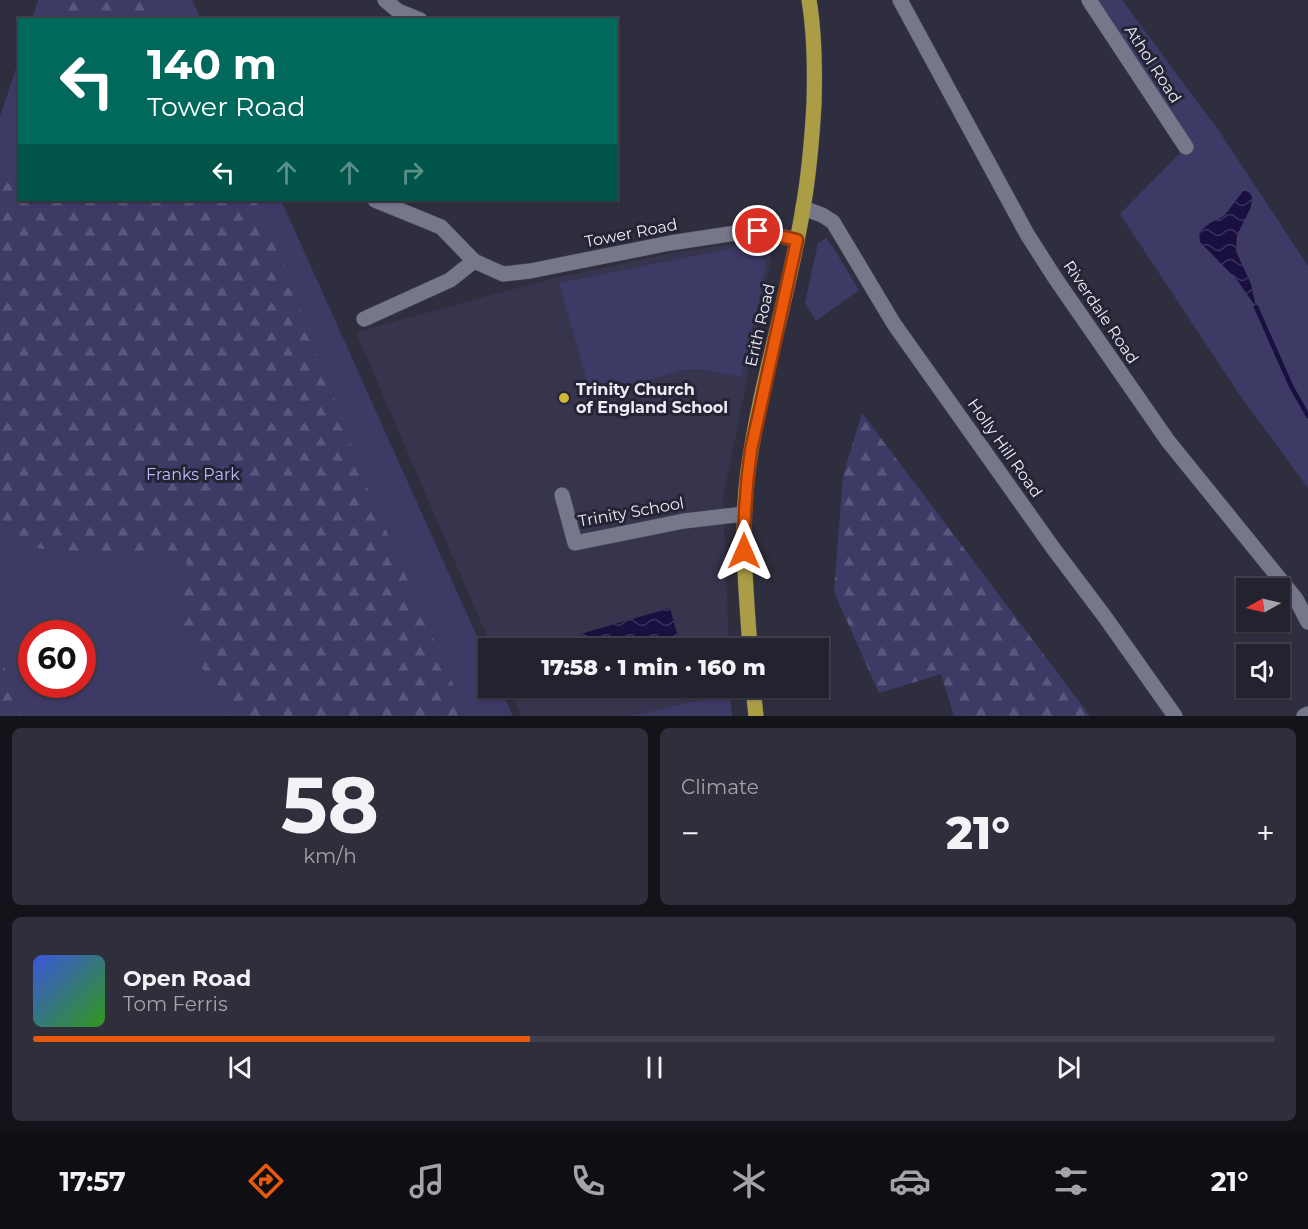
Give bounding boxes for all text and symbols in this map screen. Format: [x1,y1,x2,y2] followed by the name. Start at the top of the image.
[1121,21,1185,107] street label: Athol Road
[147,38,277,90] text: 140 m
[48,42,126,120] icon: left
[147,90,306,123] text: Tower Road
[207,156,240,189] icon: left
[270,156,303,189] icon: ahead
[333,156,366,189] icon: ahead
[396,156,429,189] icon: right
[732,205,783,256] pin
[741,214,774,247] icon: arrive
[583,215,679,251] street label: Tower Road
[1059,257,1143,367] street label: Riverdale Road
[741,282,779,368] street label: Erith Road
[576,380,728,417] place label: Trinity Church of England School
[557,391,571,405] marker: Trinity Church of England School
[964,395,1046,501] street label: Holly Hill Road
[146,465,240,484] park label: Franks Park
[577,493,685,531] street label: Trinity School
[712,519,776,583] position arrow
[1236,578,1290,632] north arrow
[1236,578,1290,698] map controls
[18,620,96,698] speed limit sign: 60
[1236,644,1290,698] button: sound
[541,654,766,681] text: 17:58 · 1 min · 160 m
[281,757,379,853] text: 58
[681,775,759,799] text: Climate
[946,805,1010,860] text: 21°
[681,813,700,853] text: −
[1256,813,1275,853] text: +
[303,844,357,868] text: km/h
[123,965,251,992] text: Open Road
[123,992,228,1016] text: Tom Ferris
[224,1051,257,1084] icon: previous
[638,1051,671,1084] icon: pause
[1052,1051,1085,1084] icon: next
[245,1160,287,1202] icon: directions
[406,1160,448,1202] icon: music
[567,1160,609,1202] icon: phone
[728,1160,770,1202] icon: climate
[889,1160,931,1202] icon: car
[1050,1160,1092,1202] icon: filters
[59,1165,126,1198] text: 17:57
[1211,1165,1248,1198] text: 21°

